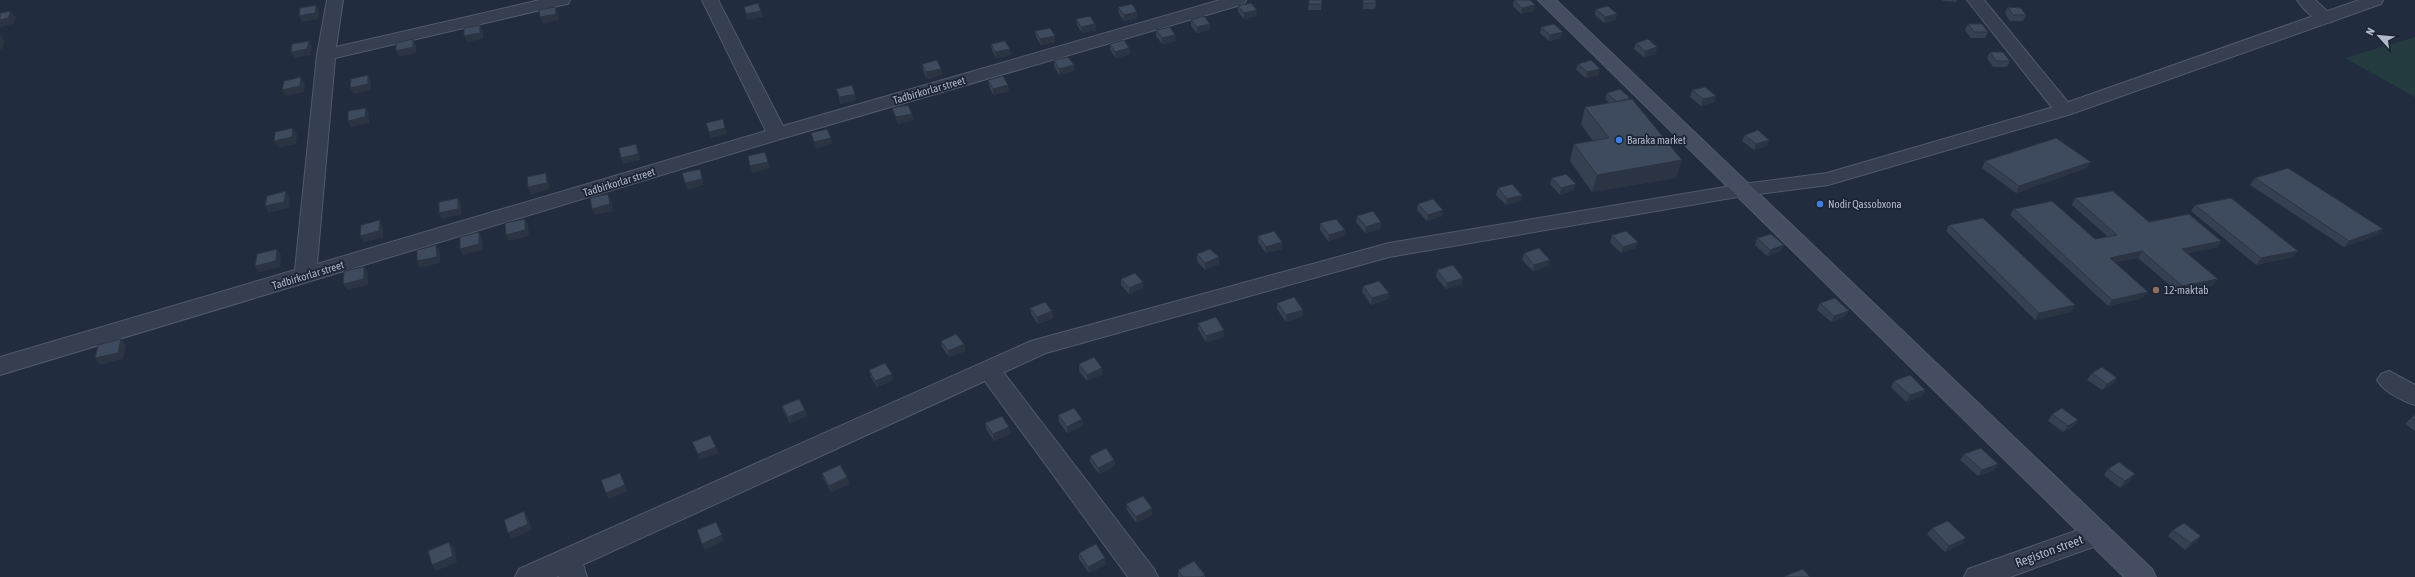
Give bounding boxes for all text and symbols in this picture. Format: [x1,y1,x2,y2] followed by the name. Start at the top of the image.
[2359,16,2399,56] north arrow
[2363,26,2377,37] text: N
[891,74,967,106] street label: Tadbirkorlar street
[1627,134,1686,146] place label: Baraka market
[1614,135,1624,145] marker: Baraka market
[582,165,656,199] street label: Tadbirkorlar street
[1828,198,1902,210] place label: Nodir Qassobxona
[1815,199,1825,209] marker: Nodir Qassobxona
[271,258,345,292] street label: Tadbirkorlar street
[2164,284,2208,296] place label: 12-maktab
[2151,285,2161,295] marker: 12-maktab
[2013,532,2085,570] street label: Registon street

